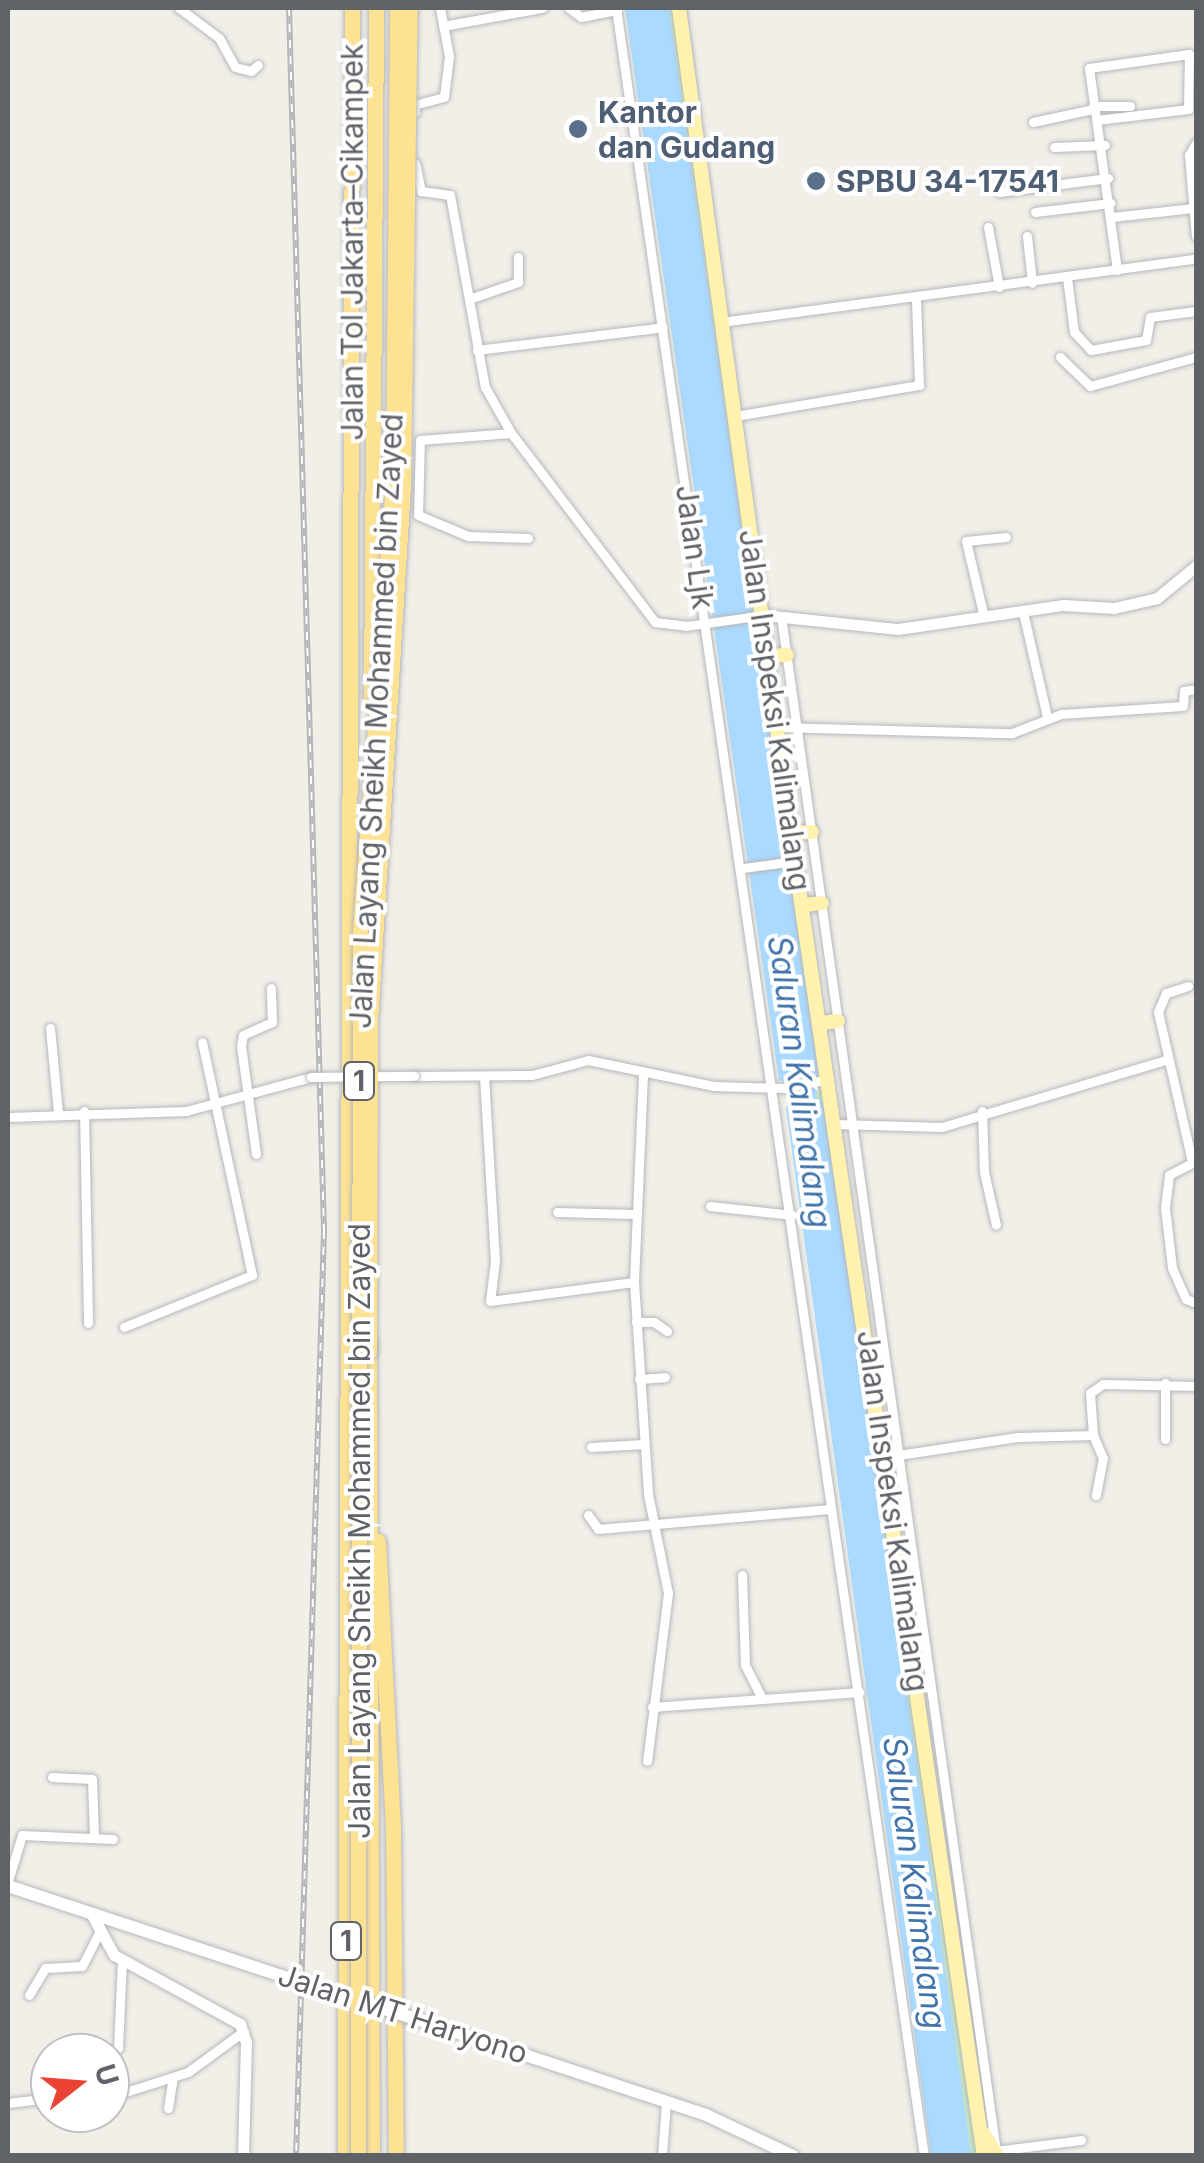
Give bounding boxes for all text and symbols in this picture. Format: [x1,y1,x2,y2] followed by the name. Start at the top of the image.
[334,44,370,440] street label: Jalan Tol Jakarta–Cikampek
[598,94,775,164] place label: Kantor dan Gudang
[567,118,589,140] marker: Kantor dan Gudang
[836,163,1059,199] place label: SPBU 34-17541
[805,170,827,192] marker: SPBU 34-17541
[342,413,410,1029] street label: Jalan Layang Sheikh Mohammed bin Zayed
[668,483,722,611] street label: Jalan Ljk
[732,527,818,893] street label: Jalan Inspeksi Kalimalang
[759,933,839,1231] water label: Saluran Kalimalang
[342,1058,376,1104] road number: 1
[341,1223,377,1839] street label: Jalan Layang Sheikh Mohammed bin Zayed
[850,1328,936,1694] street label: Jalan Inspeksi Kalimalang
[874,1734,954,2032] water label: Saluran Kalimalang
[328,1918,364,1964] road number: 1
[274,1957,532,2071] street label: Jalan MT Haryono
[30,2033,130,2133] north arrow
[88,2060,126,2090] text: U

